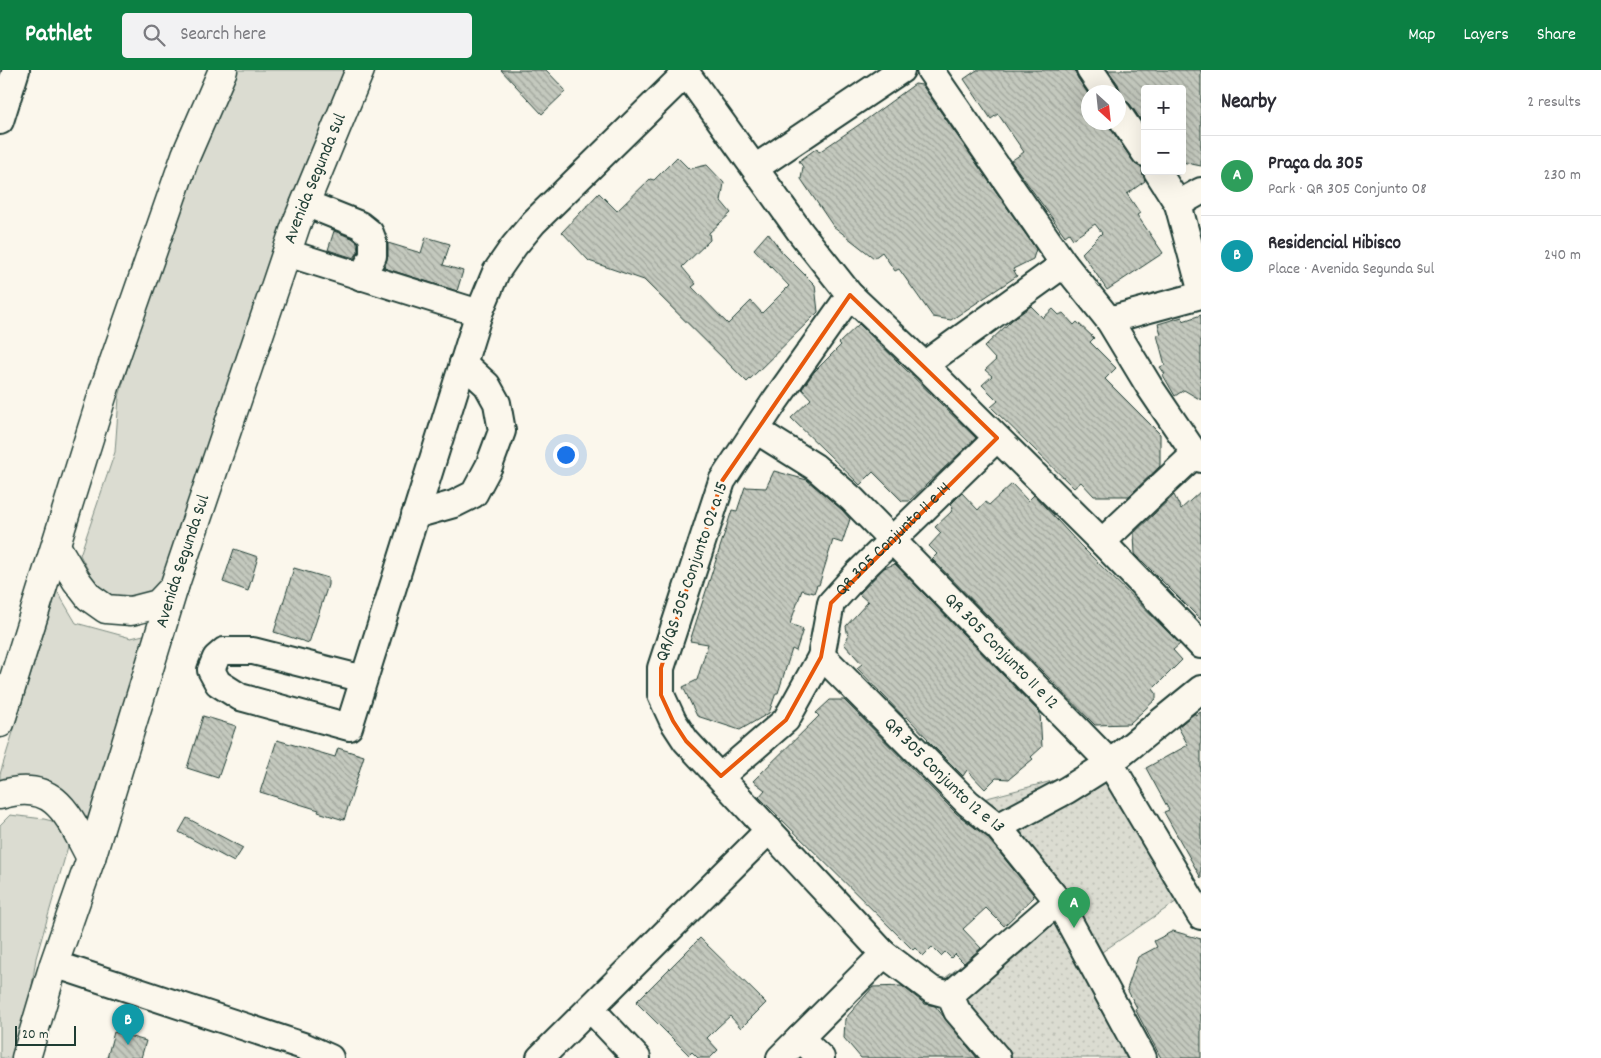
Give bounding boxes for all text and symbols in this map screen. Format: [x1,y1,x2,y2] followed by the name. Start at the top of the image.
[122,13,472,58] search box
[25,18,92,52] text: Pathlet
[140,21,168,49] icon: search
[180,22,266,49] text: Search here
[1408,23,1435,48] text: Map
[1463,23,1509,48] text: Layers
[1537,23,1576,48] text: Share
[1081,85,1126,130] north arrow
[1141,85,1186,175] map controls
[1141,85,1186,130] button: +
[1221,88,1276,118] text: Nearby
[1527,91,1581,114] text: 2 results
[278,109,353,247] street label: Avenida Segunda Sul
[1141,130,1186,175] button: −
[1268,151,1363,178] text: Praça da 305
[1233,164,1241,187] text: A
[1544,164,1581,187] text: 230 m
[1268,178,1427,201] text: Park · QR 305 Conjunto 08
[1268,231,1401,258] text: Residencial Hibisco
[1233,244,1241,267] text: B
[1544,244,1581,267] text: 240 m
[1268,258,1434,281] text: Place · Avenida Segunda Sul
[553,442,579,468] your location
[830,476,957,602] street label: QR 305 Conjunto 11 e 14
[650,479,736,665] street label: QR/QS 305 Conjunto 02 a 15
[150,491,217,631] street label: Avenida Segunda Sul
[938,588,1064,716] street label: QR 305 Conjunto 11 e 12
[878,712,1011,838] street label: QR 305 Conjunto 12 e 13
[1058,887,1090,928] pin: A
[112,1004,144,1045] pin: B
[15,1023,76,1046] scale bar
[22,1025,49,1045] text: 20 m

